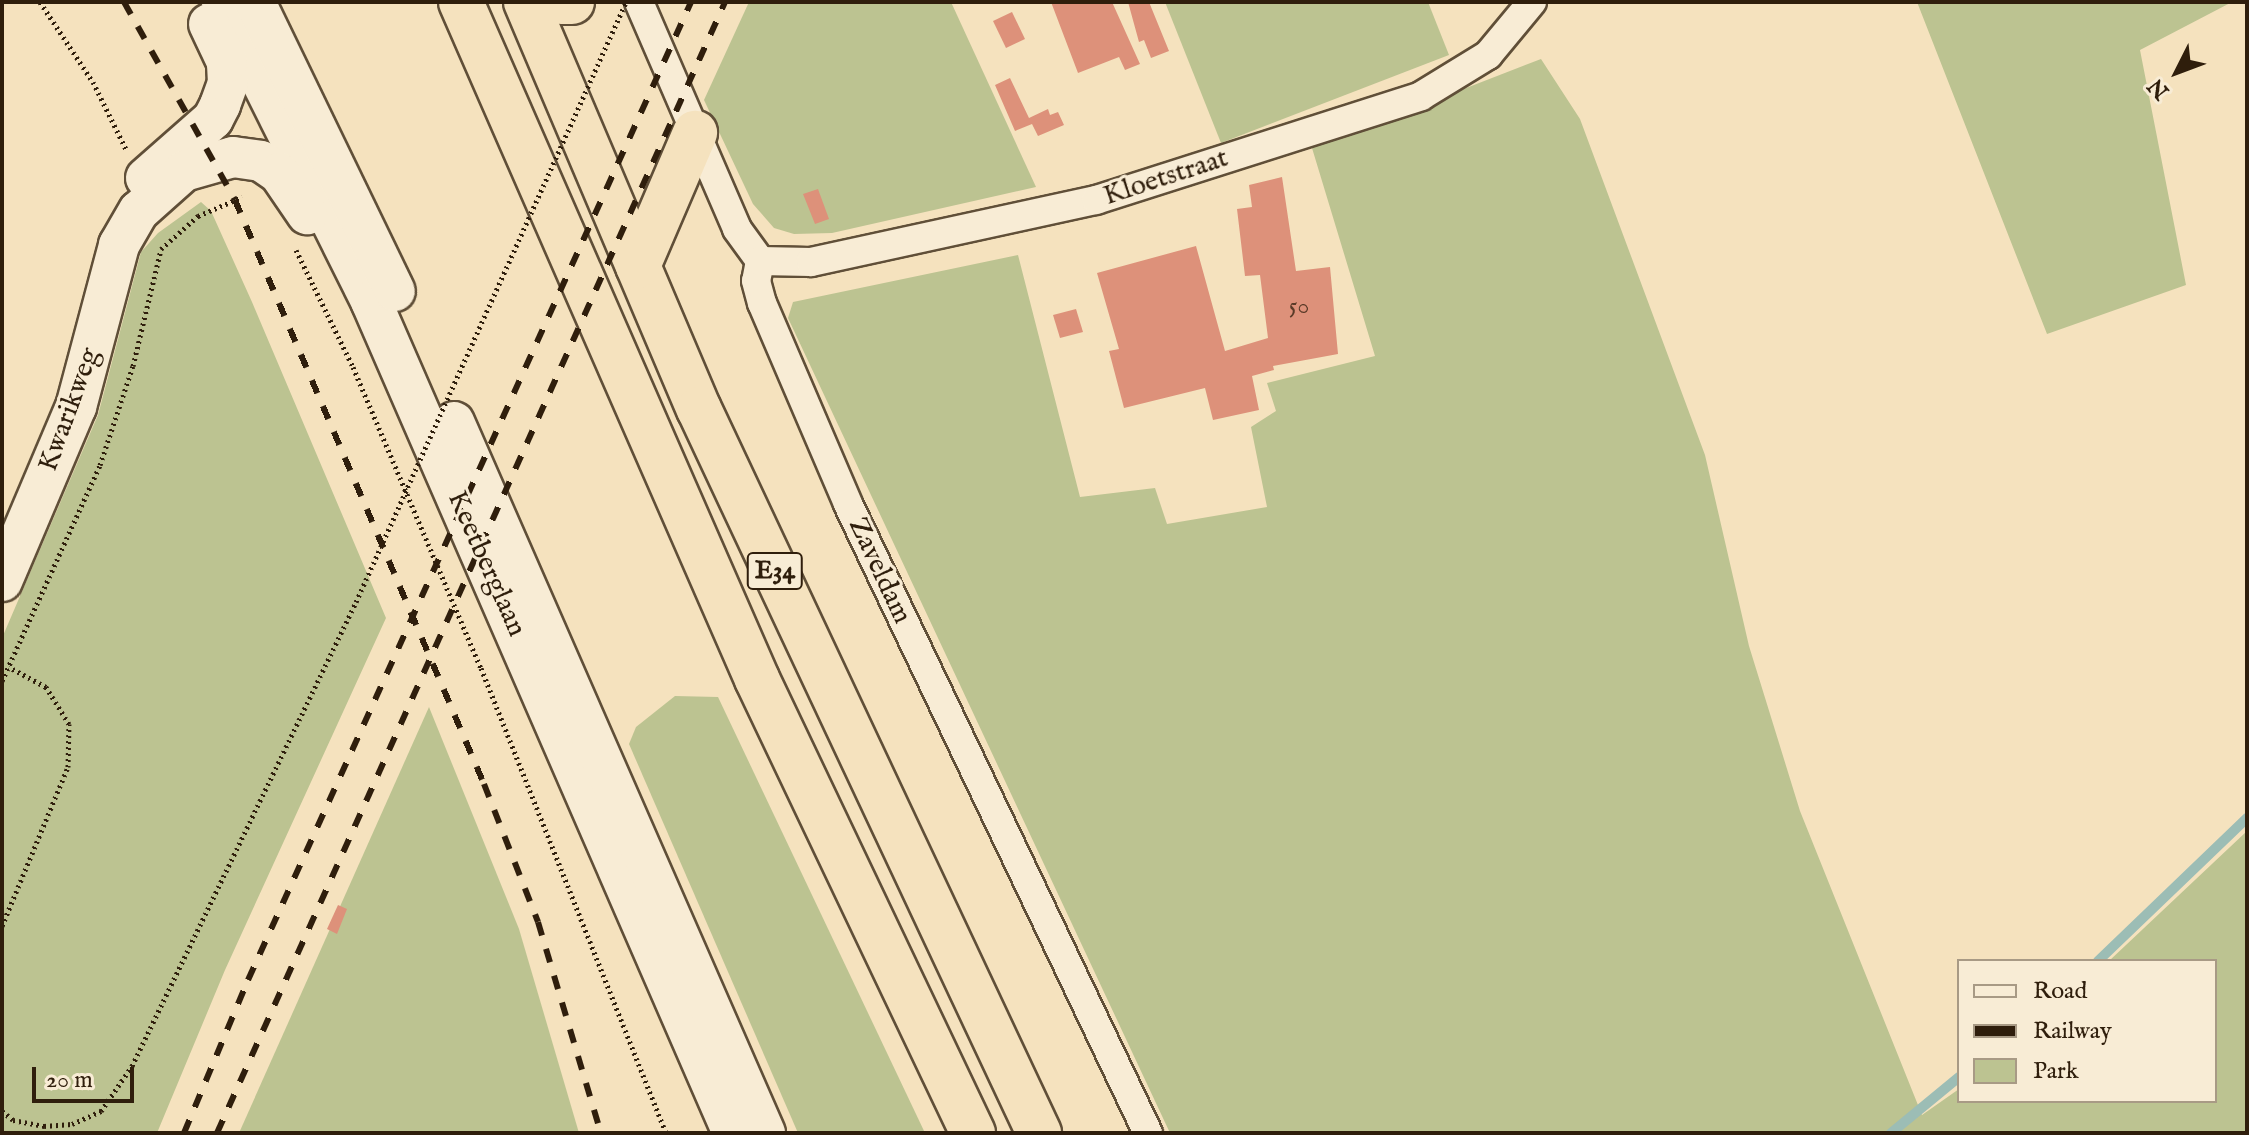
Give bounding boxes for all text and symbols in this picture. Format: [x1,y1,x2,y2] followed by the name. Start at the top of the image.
[2137,32,2217,112] north arrow
[2142,72,2176,105] text: N
[1100,142,1232,214] street label: Kloetstraat
[1289,293,1309,321] house number: 50
[32,344,108,476] street label: Kwarikweg
[439,486,533,642] street label: Keetberglaan
[840,513,918,629] street label: Zaveldam
[745,549,805,593] road number: E34
[1957,959,2217,1103] legend
[2033,976,2087,1007] text: Road
[2033,1016,2112,1047] text: Railway
[36,1051,138,1101] scale bar
[2033,1056,2079,1087] text: Park
[46,1065,93,1096] text: 20 m

